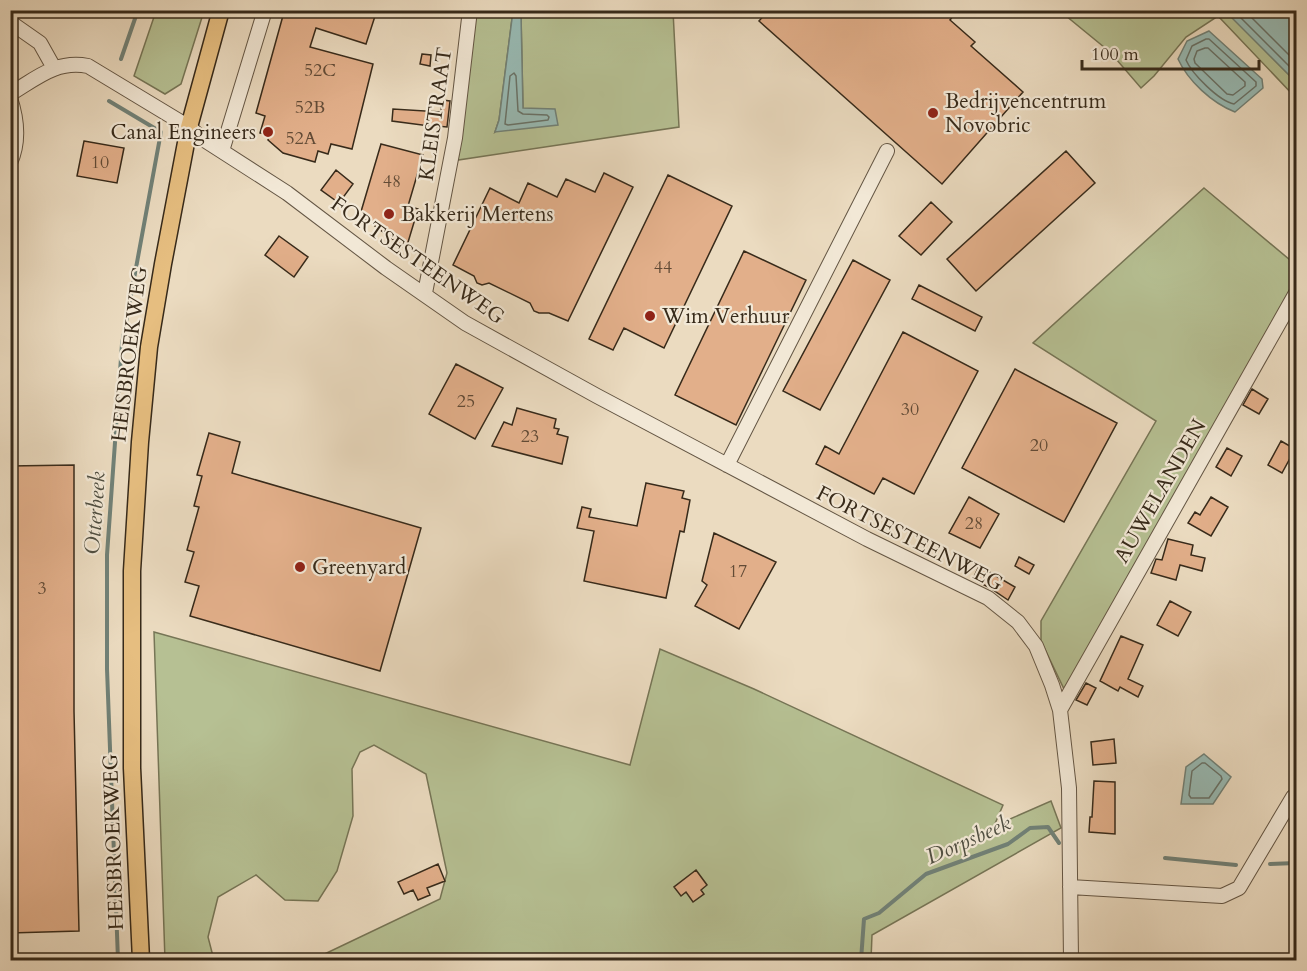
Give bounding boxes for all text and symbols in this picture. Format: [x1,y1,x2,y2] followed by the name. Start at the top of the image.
[1082,33,1259,71] scale bar
[1091,42,1139,67] text: 100 m
[412,46,459,183] street label: KLEISTRAAT
[304,58,336,83] house number: 52C
[945,87,1106,140] place label: Bedrijvencentrum Novobric
[295,95,325,120] house number: 52B
[926,106,940,120] marker: Bedrijvencentrum Novobric
[111,118,256,147] place label: Canal Engineers
[261,125,275,139] marker: Canal Engineers
[285,126,317,151] house number: 52A
[91,150,109,175] house number: 10
[383,169,401,194] house number: 48
[325,189,511,332] street label: FORTSESTEENWEG
[401,200,554,229] place label: Bakkerij Mertens
[382,207,396,221] marker: Bakkerij Mertens
[654,255,672,280] house number: 44
[104,264,155,443] street label: HEISBROEKWEG
[661,302,790,331] place label: Wim Verhuur
[643,309,657,323] marker: Wim Verhuur
[457,389,475,414] house number: 25
[901,397,919,422] house number: 30
[1107,414,1213,569] street label: AUWELANDEN
[521,424,539,449] house number: 23
[1030,433,1048,458] house number: 20
[77,470,113,556] water label: Otterbeek
[811,479,1008,598] street label: FORTSESTEENWEG
[965,511,983,536] house number: 28
[312,553,406,582] place label: Greenyard
[729,559,747,584] house number: 17
[293,560,307,574] marker: Greenyard
[37,576,47,601] house number: 3
[96,753,131,931] street label: HEISBROEKWEG
[921,808,1016,872] water label: Dorpsbeek

